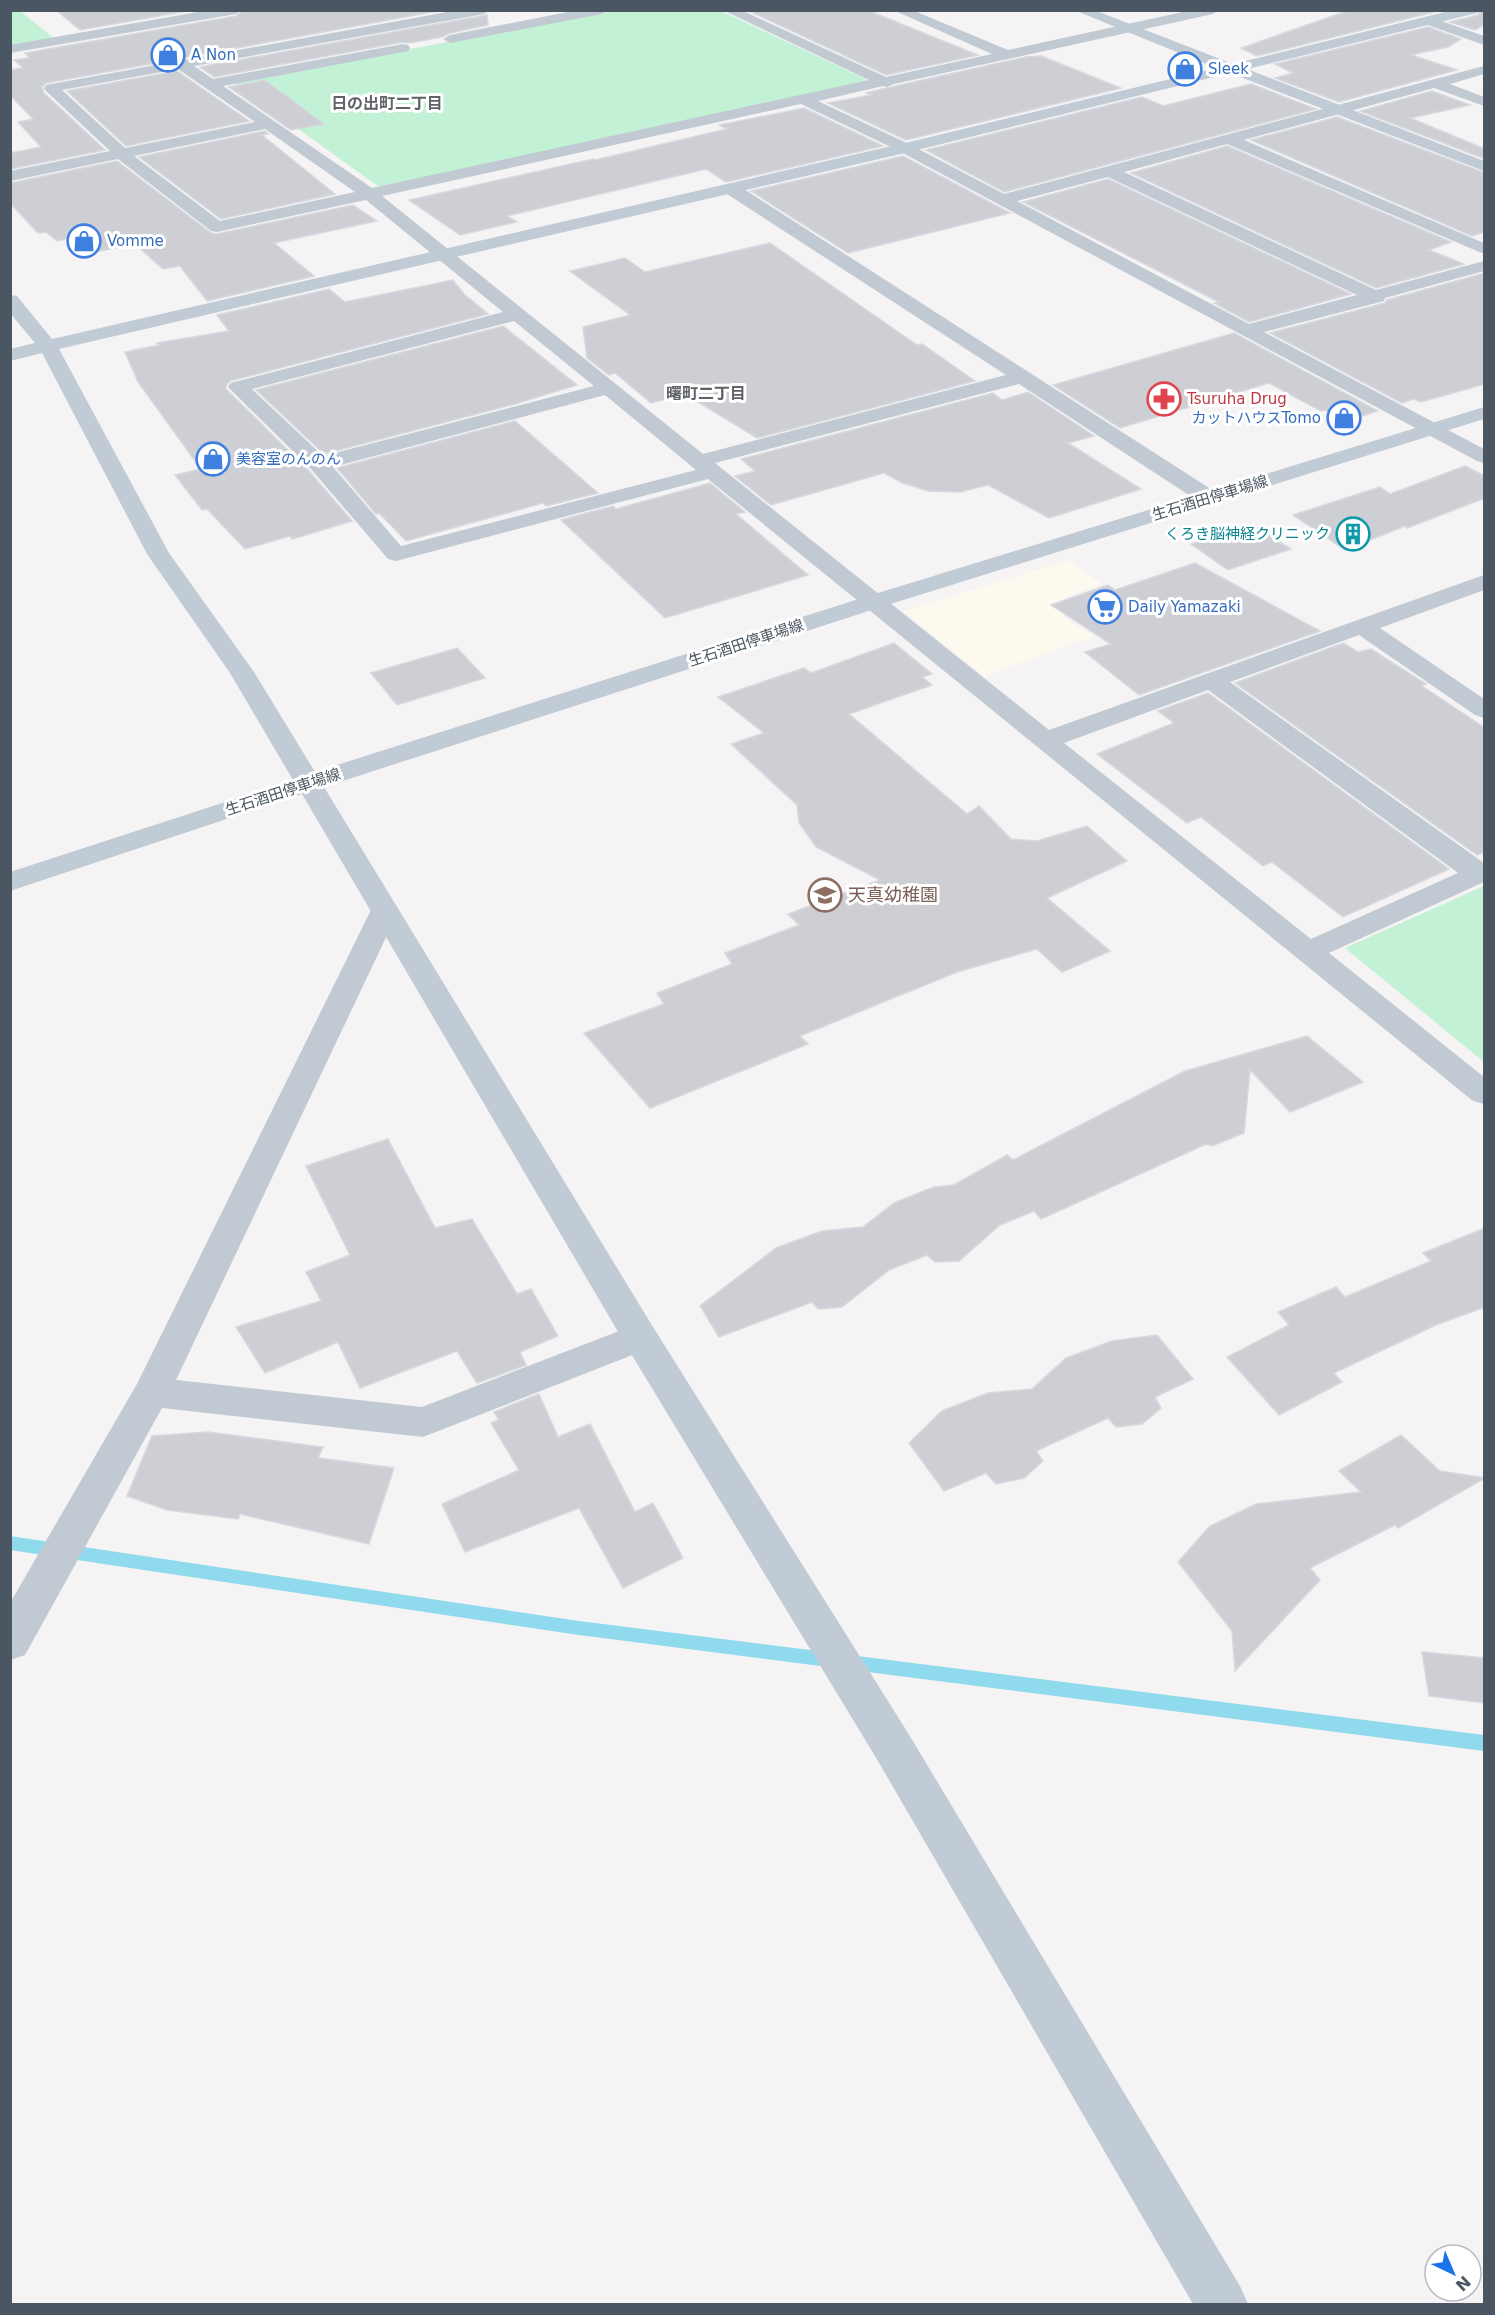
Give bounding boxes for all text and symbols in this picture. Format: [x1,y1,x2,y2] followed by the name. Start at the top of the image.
[150,37,186,73] shop icon: A Non
[191,46,236,64] place label: A Non
[1167,51,1203,87] shop icon: Sleek
[1208,60,1249,78] place label: Sleek
[331,94,443,113] district label: 日の出町二丁目
[66,223,102,259] shop icon: Vomme
[107,232,164,250] place label: Vomme
[1146,381,1182,417] pharmacy icon: Tsuruha Drug
[666,384,746,403] district label: 曙町二丁目
[1186,390,1287,408] place label: Tsuruha Drug
[1326,400,1362,436] shop icon: カットハウスTomo
[1191,409,1321,427] place label: カットハウスTomo
[195,441,231,477] shop icon: 美容室のんのん
[236,450,341,468] place label: 美容室のんのん
[1150,472,1270,524] street label: 生石酒田停車場線
[1335,516,1371,552] building icon: くろき脳神経クリニック
[1165,525,1330,543] place label: くろき脳神経クリニック
[1087,589,1123,625] supermarket icon: Daily Yamazaki
[1128,598,1241,616] place label: Daily Yamazaki
[686,616,806,670] street label: 生石酒田停車場線
[223,765,343,819] street label: 生石酒田停車場線
[807,877,843,913] school or university icon: 天真幼稚園
[848,884,938,905] place label: 天真幼稚園
[1423,2243,1483,2303] north arrow
[1452,2272,1474,2295] text: N

